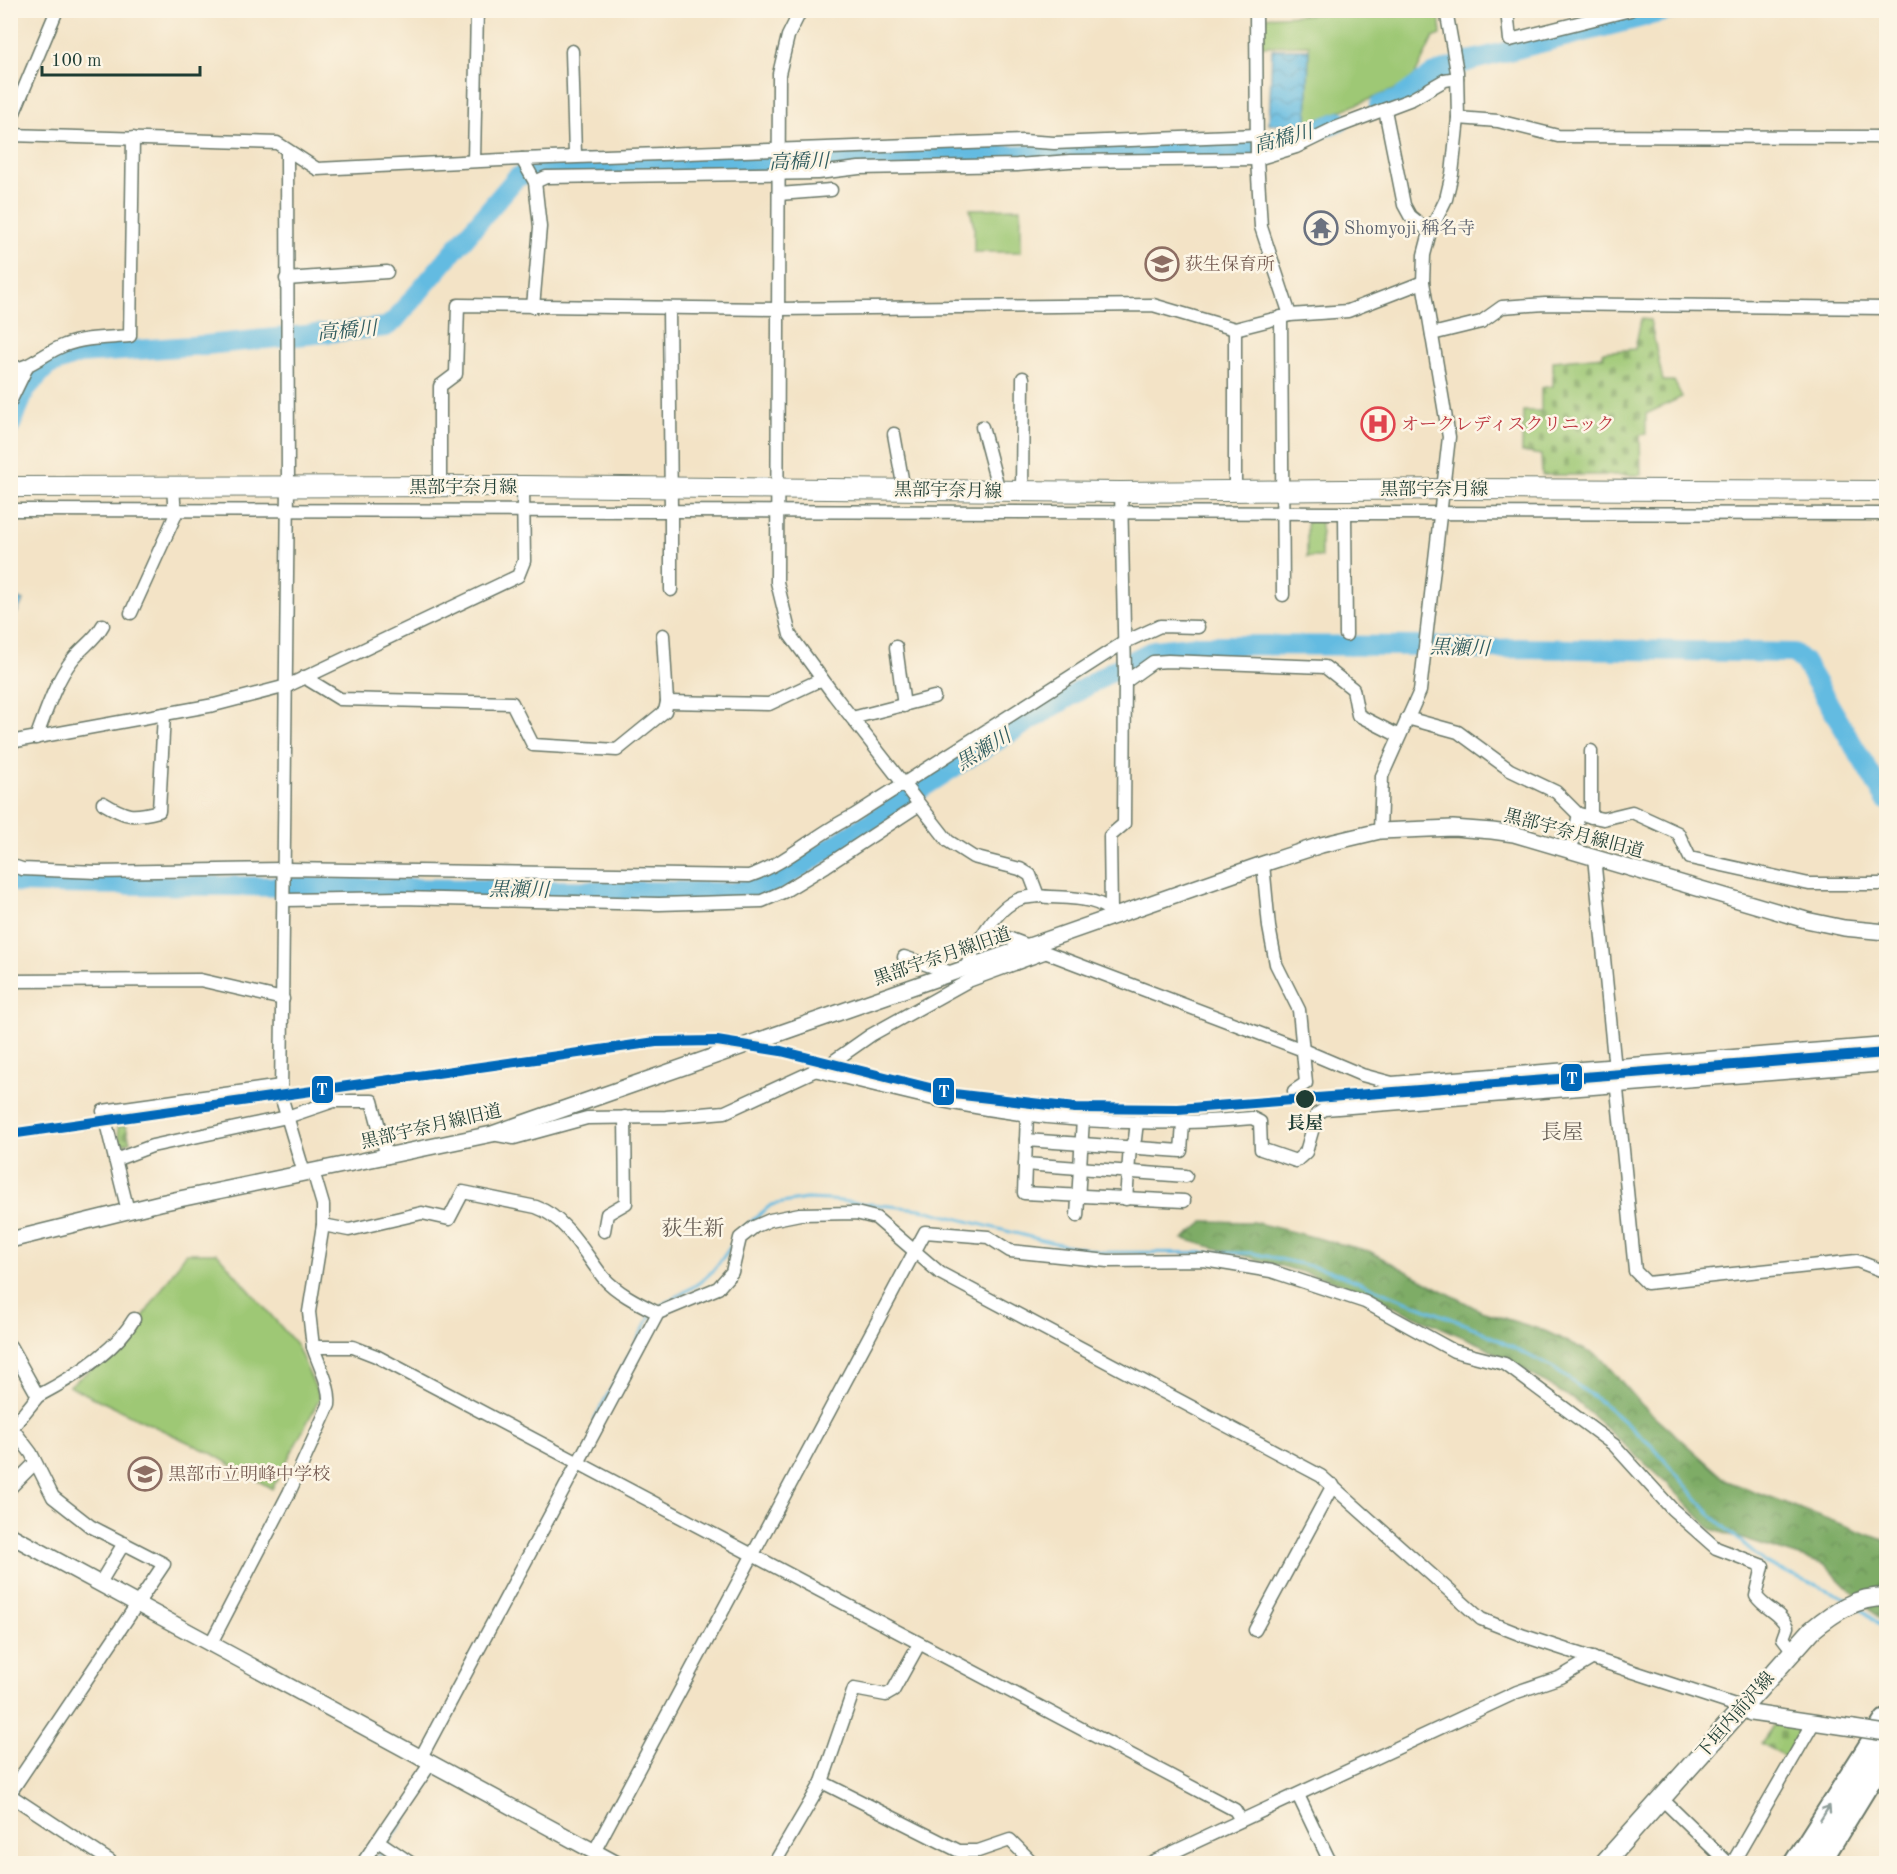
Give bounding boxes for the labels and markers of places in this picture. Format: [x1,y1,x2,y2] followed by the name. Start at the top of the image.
[1303,210,1339,246] temple icon: Shomyoji 稱名寺
[1344,218,1475,238] place label: Shomyoji 稱名寺
[1144,246,1180,282] school or university icon: 荻生保育所
[1185,254,1275,274] place label: 荻生保育所
[1360,406,1396,442] hospital icon: オークレディスクリニック
[1401,415,1614,434] place label: オークレディスクリニック
[1294,1088,1316,1110] marker: 長屋
[1287,1113,1323,1133] place label: 長屋
[127,1456,163,1492] school or university icon: 黒部市立明峰中学校
[168,1464,330,1484] place label: 黒部市立明峰中学校

